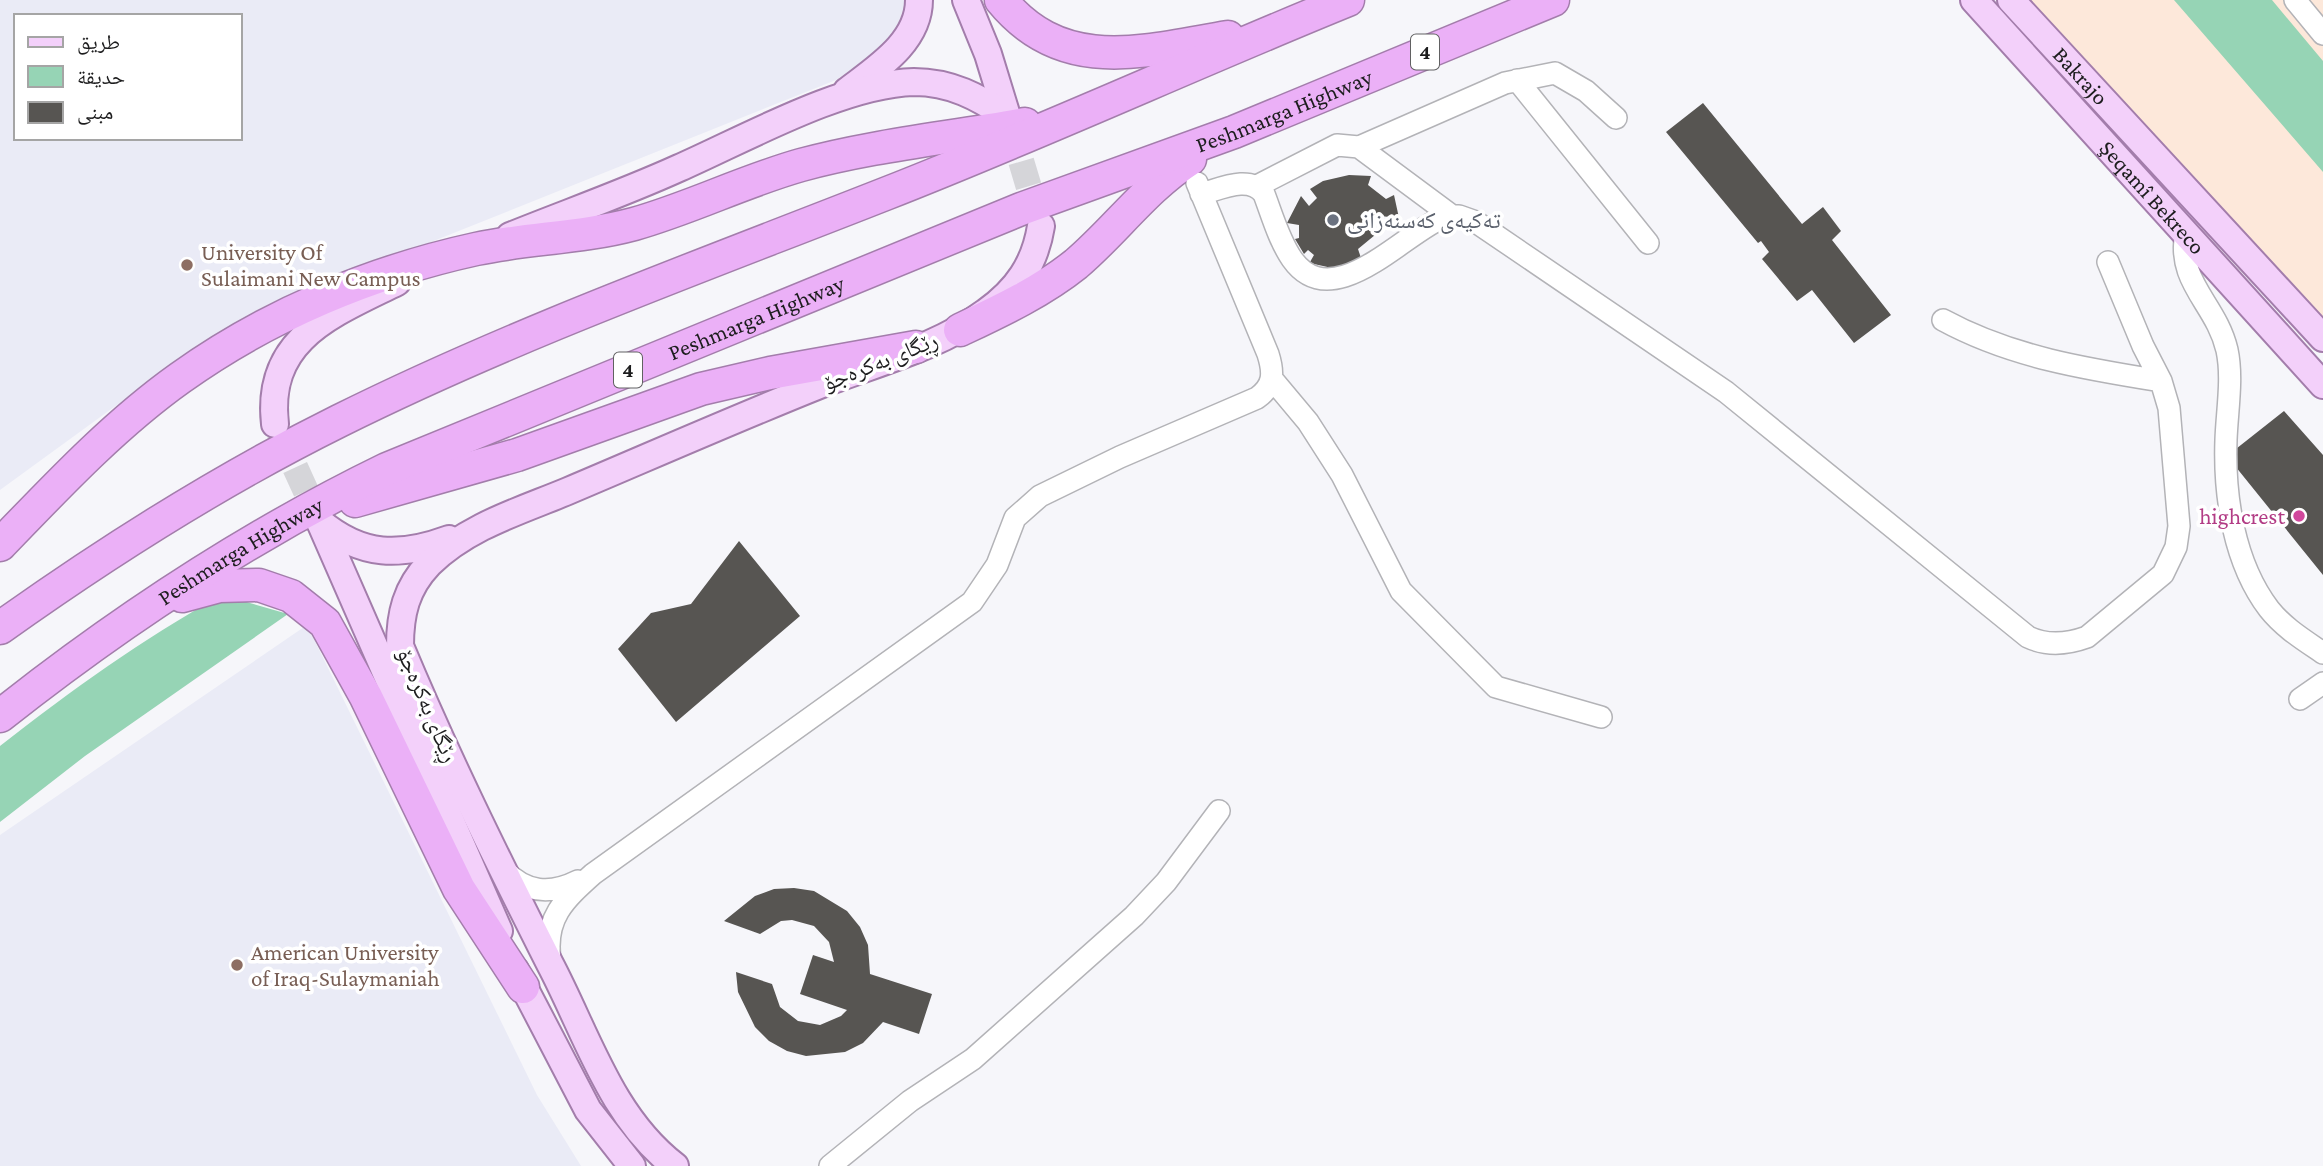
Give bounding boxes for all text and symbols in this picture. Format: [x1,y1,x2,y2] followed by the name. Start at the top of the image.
[14,14,242,140] legend
[77,30,120,55] text: طريق
[1411,34,1439,70] road number: 4
[2048,41,2114,110] street label: Bakrajo
[1192,63,1376,158] street label: Peshmarga Highway
[77,65,125,89] text: حديقة
[77,100,113,125] text: مبنى
[2094,135,2211,259] street label: Şeqamî Bekreco
[1347,207,1501,234] place label: تەکیەی کەسنەزانی
[1325,212,1341,228] marker: تەکیەی کەسنەزانی
[201,239,421,291] place label: University Of Sulaimani New Campus
[179,257,195,273] marker: University Of Sulaimani New Campus
[664,270,848,365] street label: Peshmarga Highway
[819,326,943,400] street label: ڕێگای بەکرەجۆ
[614,352,642,388] road number: 4
[153,491,328,610] street label: Peshmarga Highway
[2199,503,2285,529] place label: highcrest
[2291,508,2307,524] marker: highcrest
[388,644,464,768] street label: ڕێگای بەکرەجۆ
[251,939,440,991] place label: American University of Iraq-Sulaymaniah
[229,957,245,973] marker: American University of Iraq-Sulaymaniah

